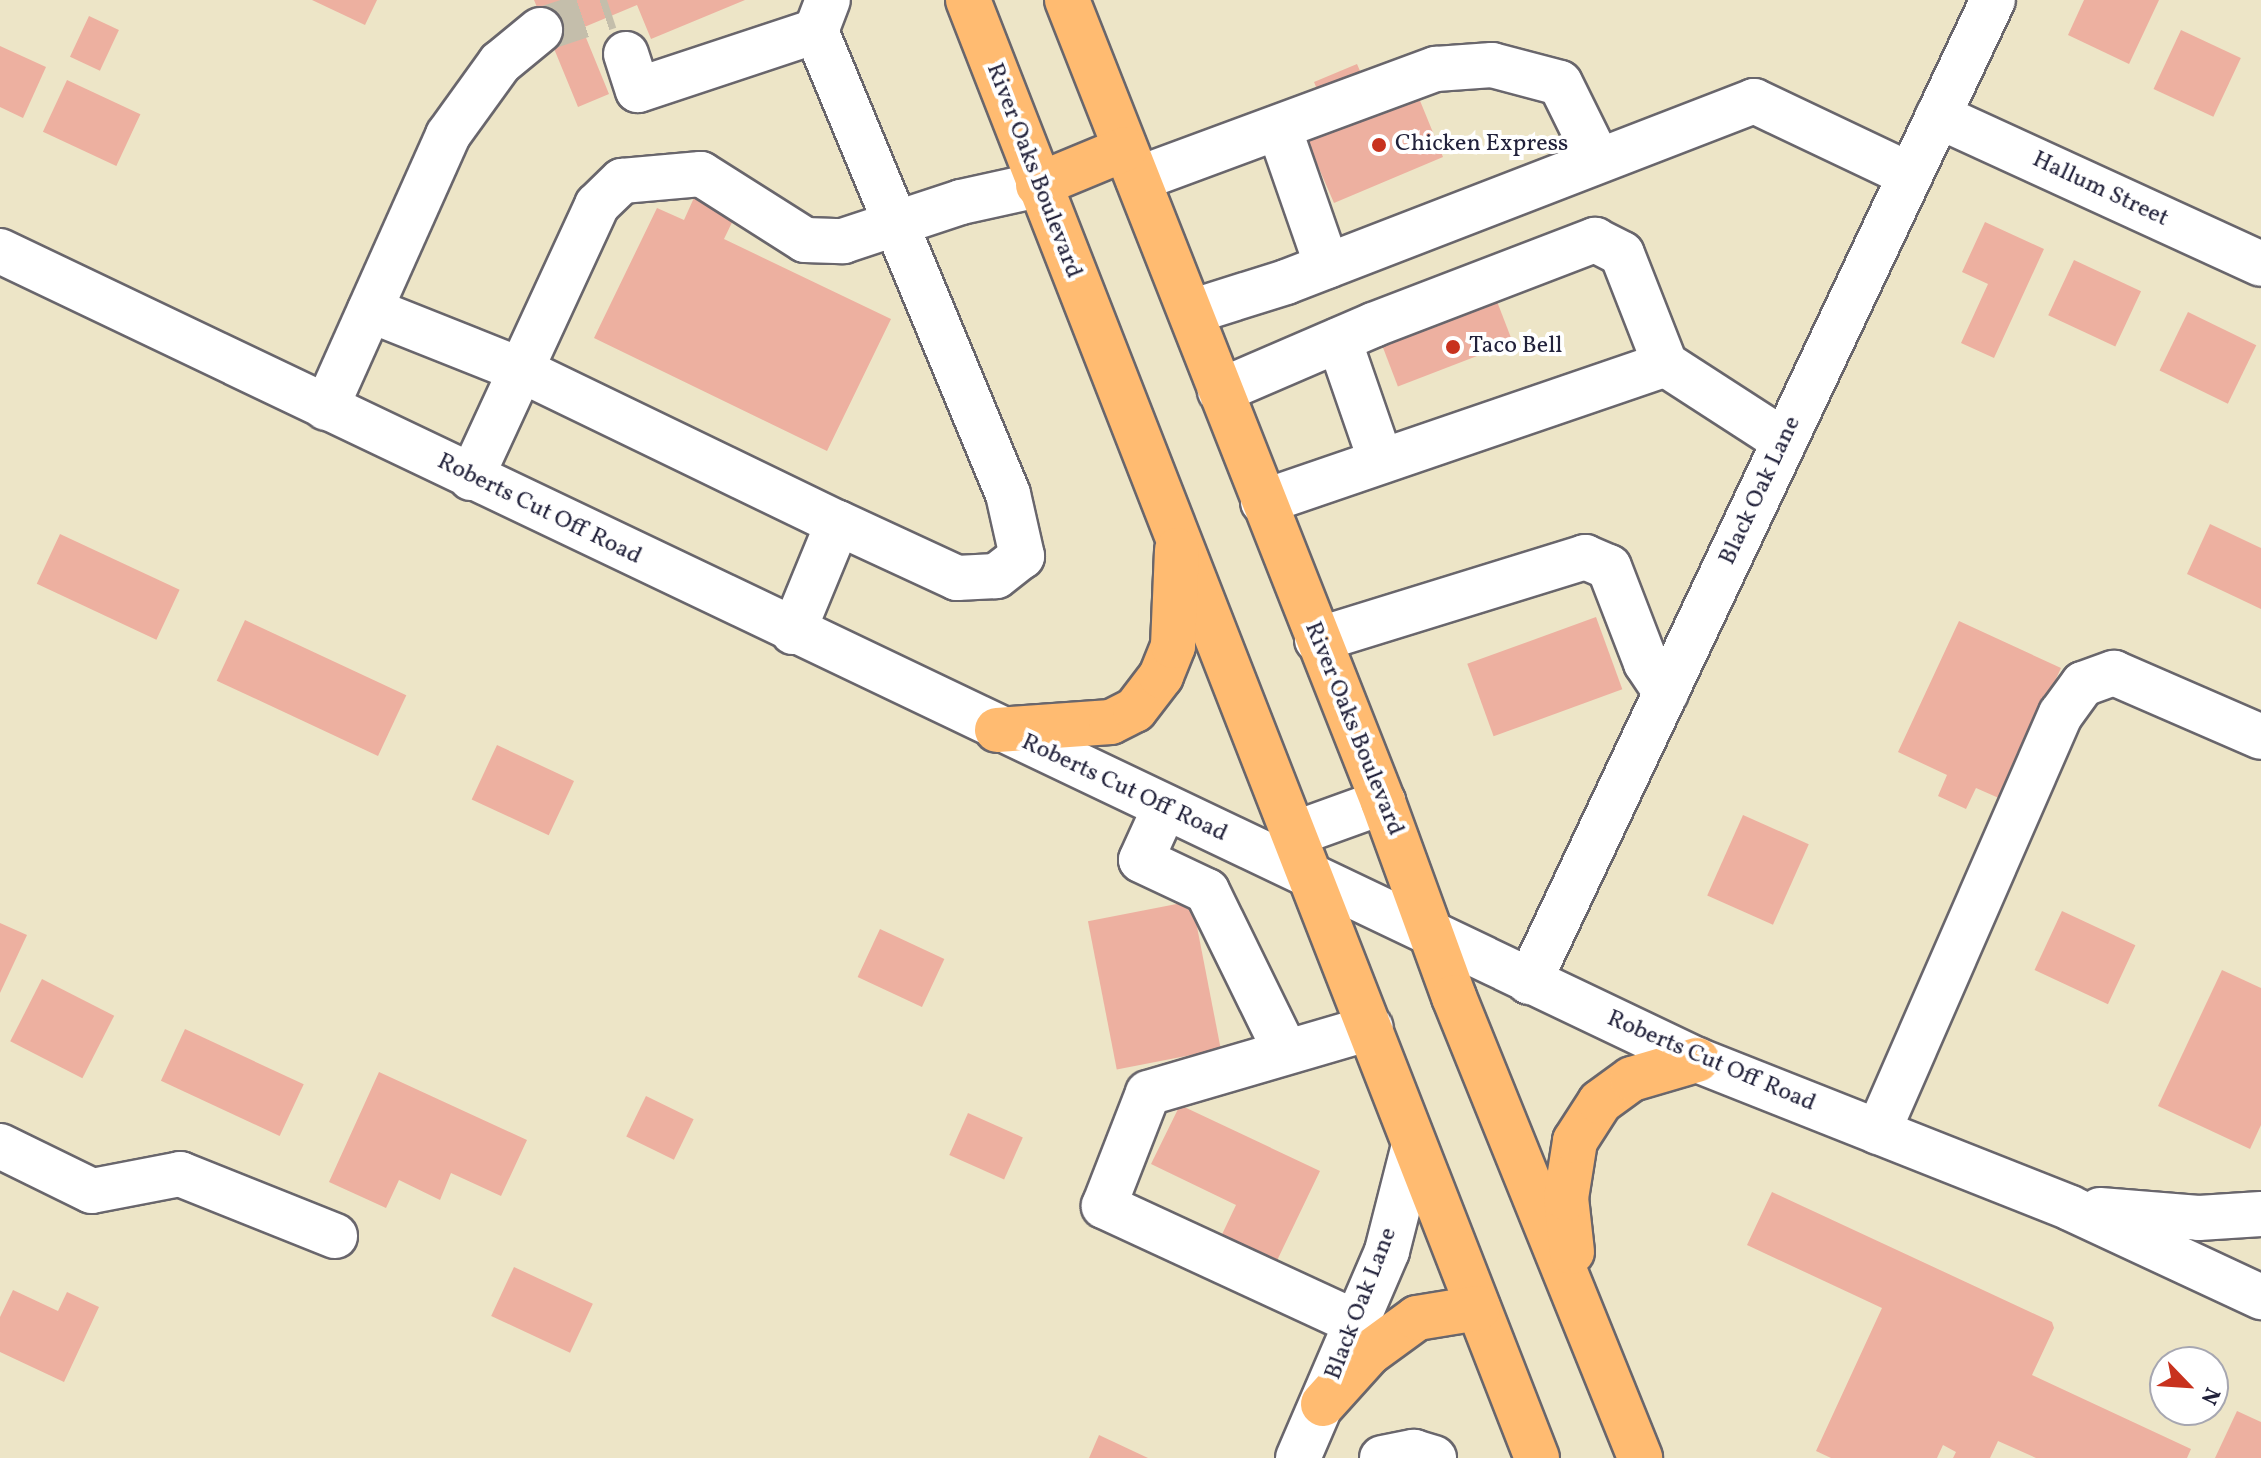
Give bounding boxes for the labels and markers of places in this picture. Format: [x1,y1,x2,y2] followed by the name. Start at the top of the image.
[1395,131,1568,159] place label: Chicken Express
[1370,136,1388,154] marker: Chicken Express
[1469,333,1563,361] place label: Taco Bell
[1444,338,1462,356] marker: Taco Bell

